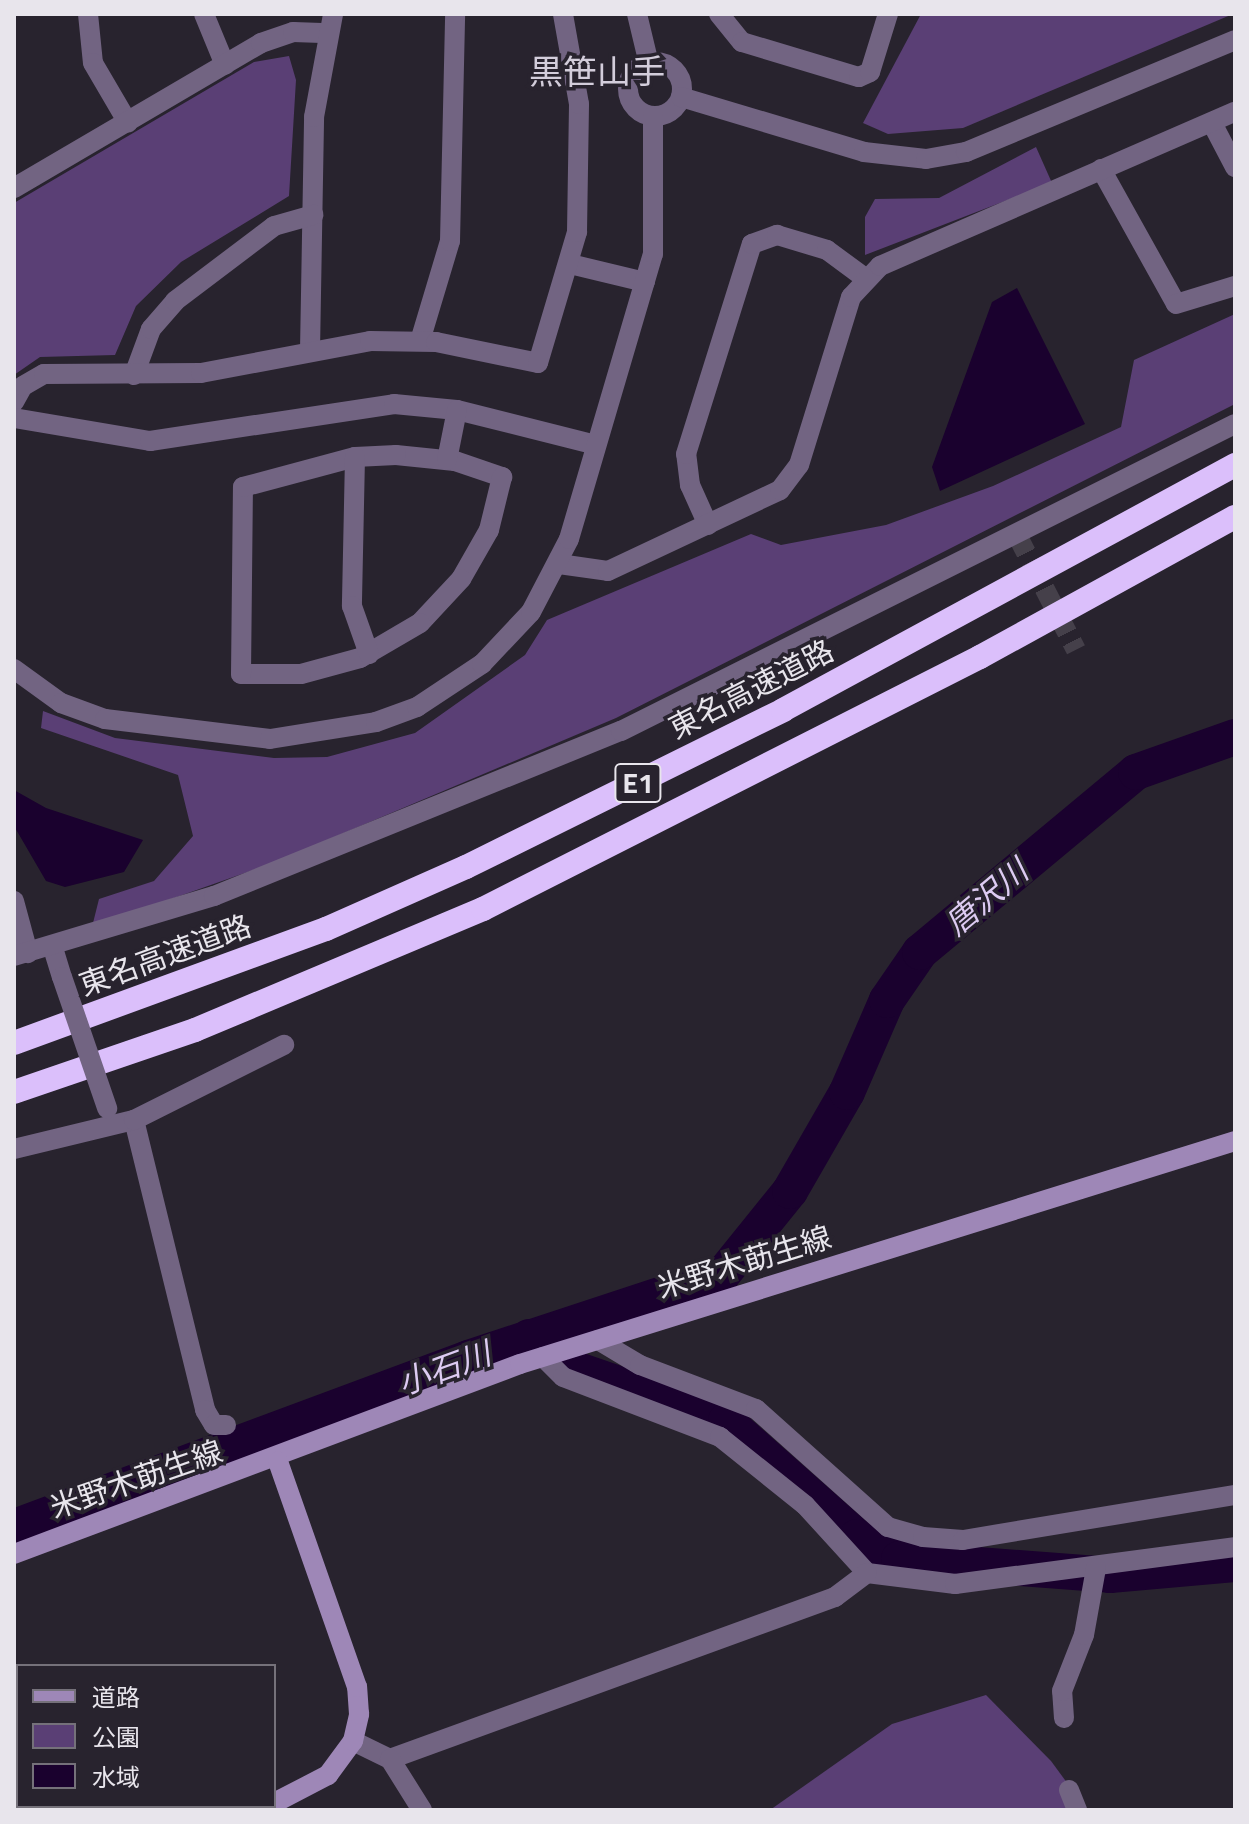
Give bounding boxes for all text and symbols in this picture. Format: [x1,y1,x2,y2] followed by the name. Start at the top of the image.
[529,52,665,92] district label: 黒笹山手
[663,632,839,746] street label: 東名高速道路
[614,759,662,807] road number: E1
[937,851,1035,943] water label: 唐沢川
[74,907,256,1003] street label: 東名高速道路
[653,1218,835,1306] street label: 米野木莇生線
[392,1334,496,1402] water label: 小石川
[45,1433,227,1525] street label: 米野木莇生線
[16,1664,276,1808] legend
[92,1679,140,1715] text: 道路
[92,1719,140,1755] text: 公園
[92,1759,140,1795] text: 水域

